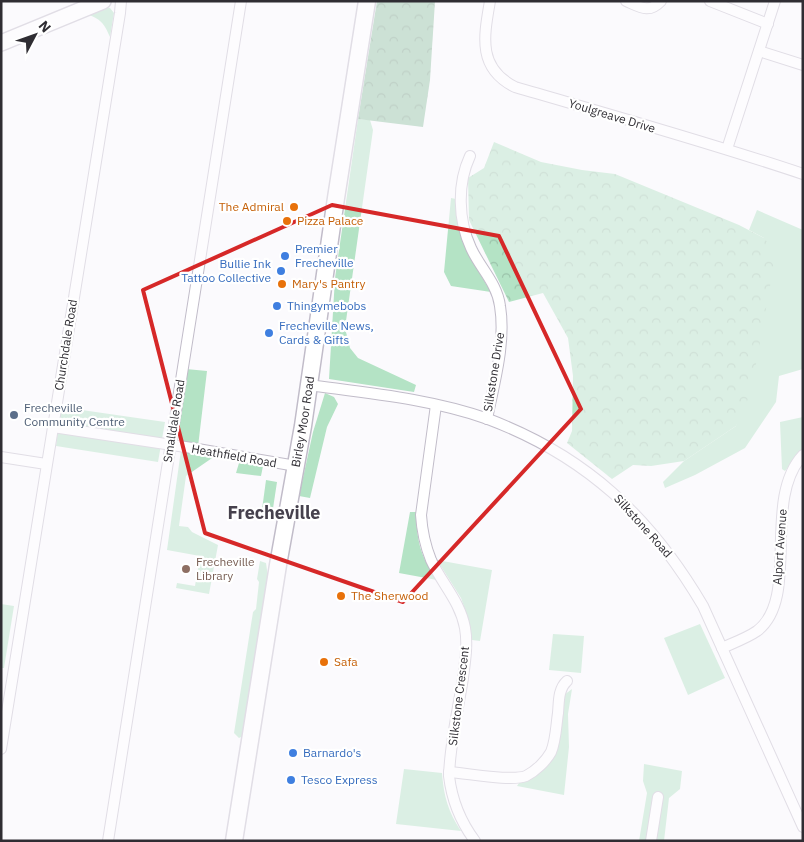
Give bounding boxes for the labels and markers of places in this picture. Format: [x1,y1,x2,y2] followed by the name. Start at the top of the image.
[219,199,284,214] place label: The Admiral
[288,201,300,213] marker: The Admiral
[297,213,364,228] place label: Pizza Palace
[281,215,293,227] marker: Pizza Palace
[295,241,354,270] place label: Premier Frecheville
[279,250,291,262] marker: Premier Frecheville
[181,256,272,285] place label: Bullie Ink Tattoo Collective
[275,265,287,277] marker: Bullie Ink Tattoo Collective
[292,276,366,291] place label: Mary's Pantry
[276,278,288,290] marker: Mary's Pantry
[287,298,367,313] place label: Thingymebobs
[271,300,283,312] marker: Thingymebobs
[279,318,374,347] place label: Frecheville News, Cards & Gifts
[263,327,275,339] marker: Frecheville News, Cards & Gifts
[24,400,125,429] place label: Frecheville Community Centre
[8,409,20,421] marker: Frecheville Community Centre
[196,554,255,583] place label: Frecheville Library
[180,563,192,575] marker: Frecheville Library
[351,588,429,603] place label: The Sherwood
[335,590,347,602] marker: The Sherwood
[334,654,358,669] place label: Safa
[318,656,330,668] marker: Safa
[303,745,362,760] place label: Barnardo's
[287,747,299,759] marker: Barnardo's
[301,772,378,787] place label: Tesco Express
[285,774,297,786] marker: Tesco Express

